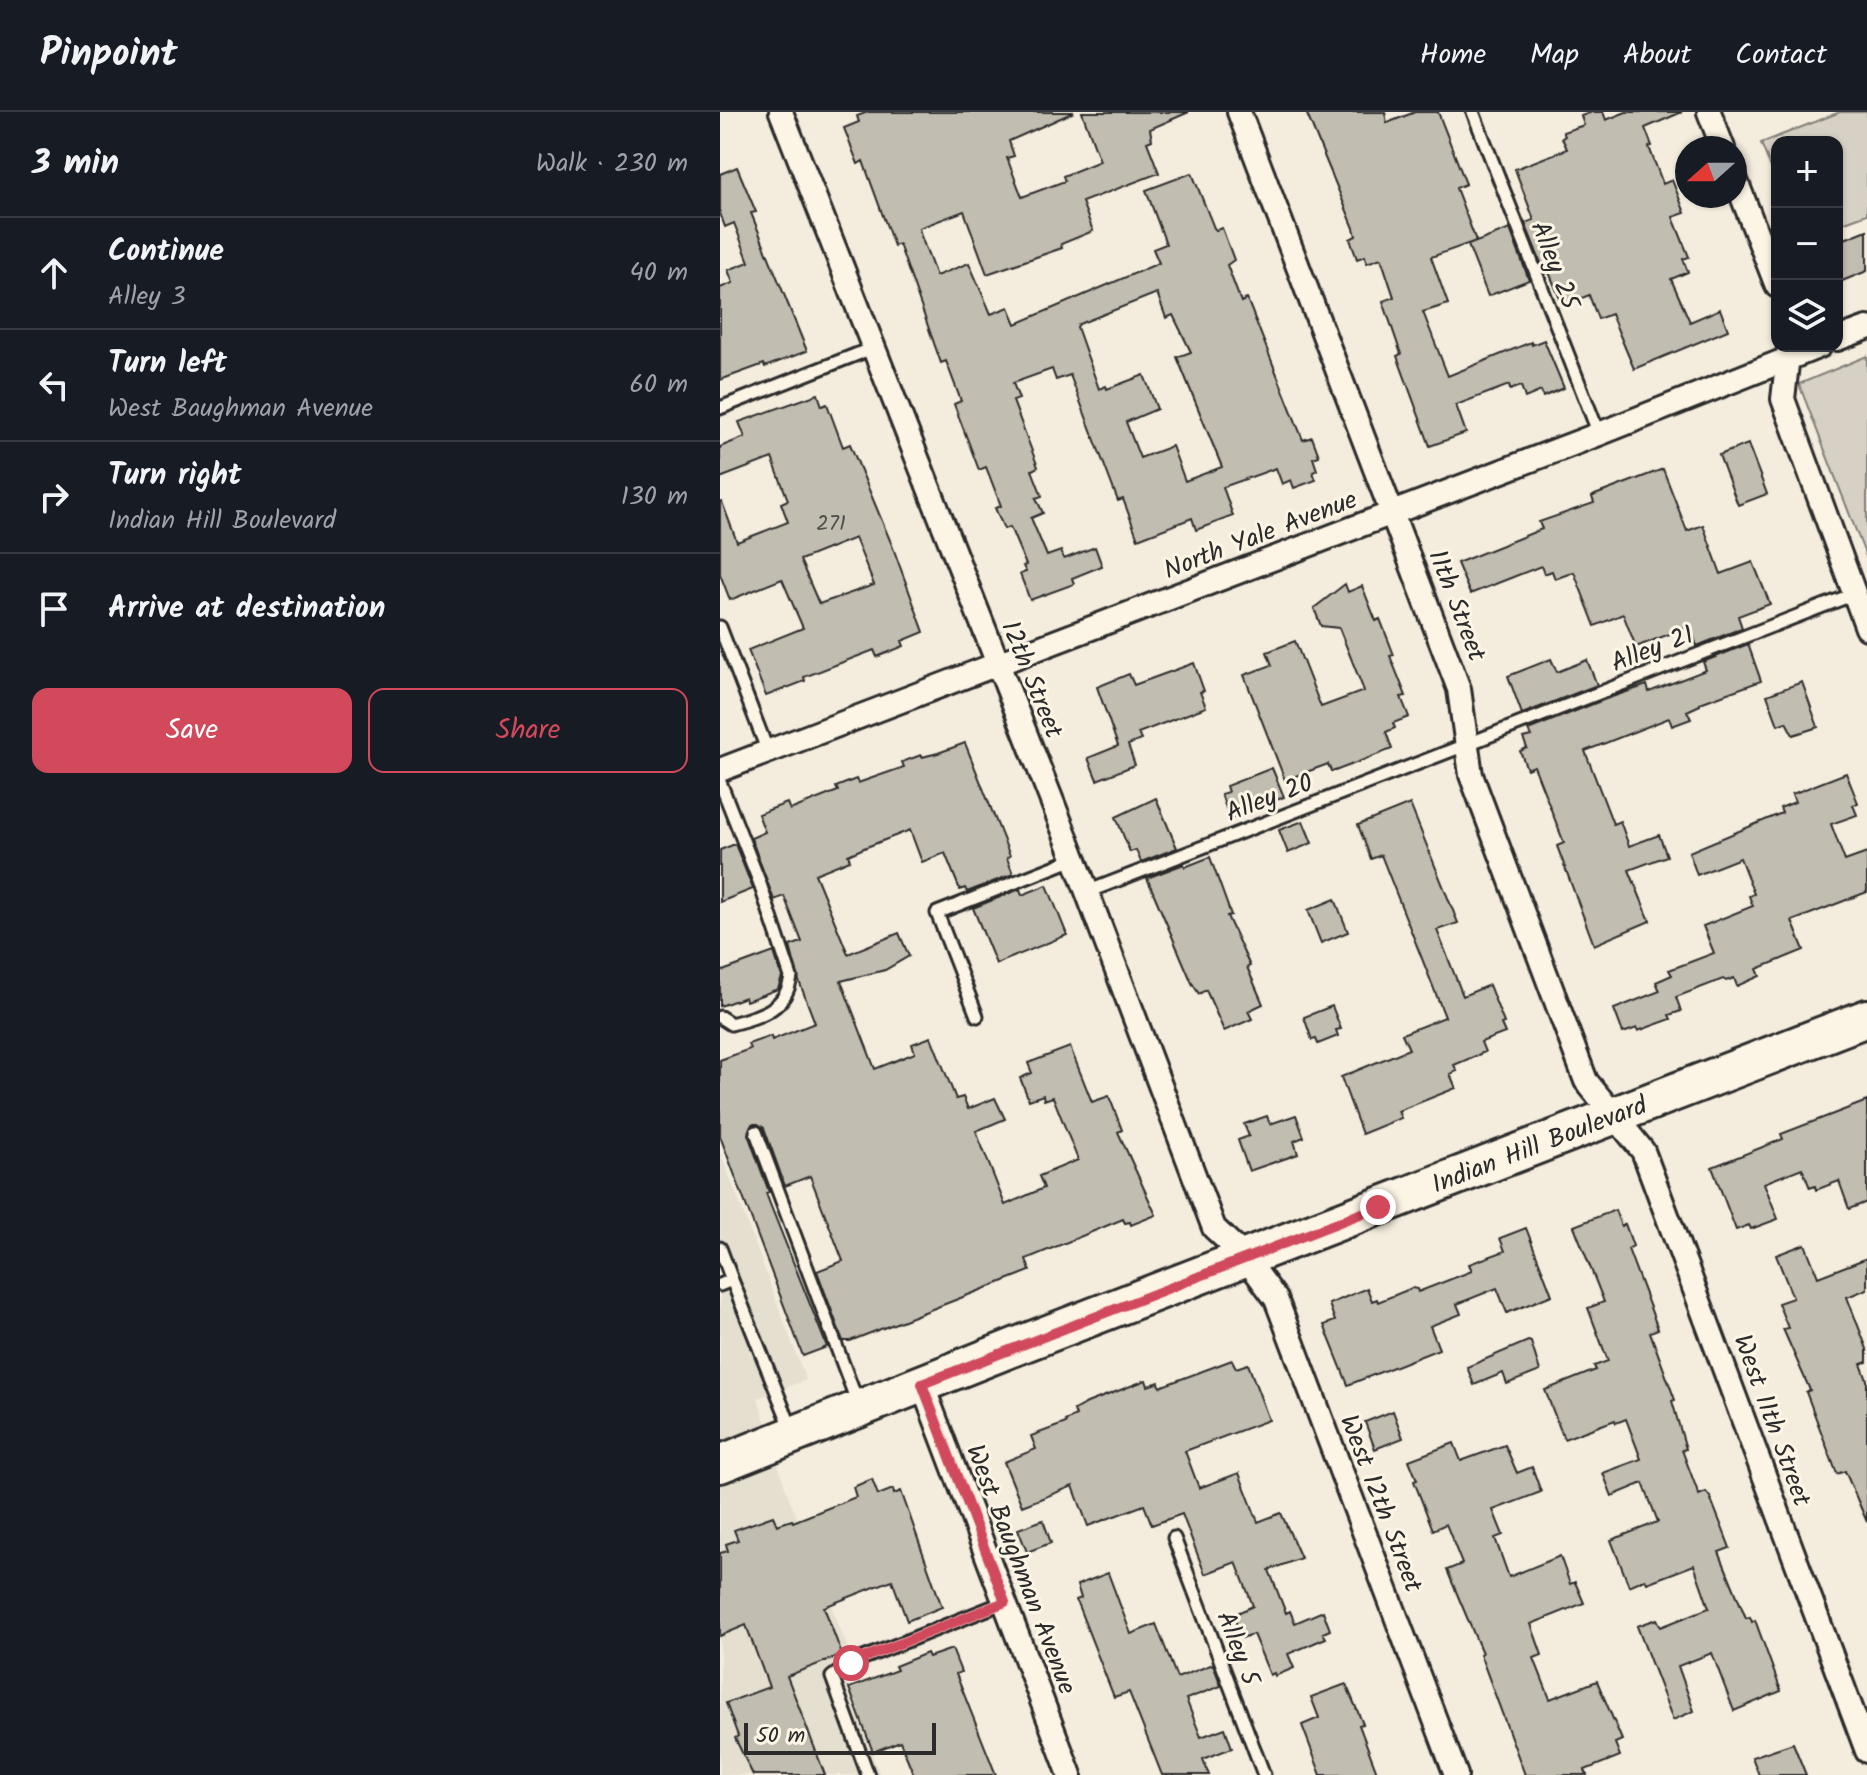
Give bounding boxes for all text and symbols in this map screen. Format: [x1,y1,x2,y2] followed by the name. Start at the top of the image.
[40,25,178,85] text: Pinpoint
[1420,33,1486,78] text: Home
[1530,33,1579,78] text: Map
[1623,33,1691,78] text: About
[1735,33,1827,78] text: Contact
[1675,136,1747,208] north arrow
[1771,136,1843,352] map controls
[1771,136,1843,208] button: +
[32,137,119,191] text: 3 min
[536,143,688,185] text: Walk · 230 m
[1771,208,1843,280] button: −
[1518,215,1591,318] street label: Alley 25
[108,228,224,276] text: Continue
[32,251,76,295] icon: ahead
[630,252,688,294] text: 40 m
[108,276,186,318] text: Alley 3
[1771,280,1843,352] button: layers
[108,340,227,388] text: Turn left
[32,363,76,407] icon: left
[629,364,688,406] text: 60 m
[108,388,373,430] text: West Baughman Avenue
[108,452,241,500] text: Turn right
[32,475,76,519] icon: right
[621,476,688,518] text: 130 m
[1158,479,1364,592] street label: North Yale Avenue
[108,500,336,542] text: Indian Hill Boulevard
[816,507,846,542] house number: 271
[1416,544,1497,669] street label: 11th Street
[108,585,385,633] text: Arrive at destination
[32,587,76,631] icon: arrive
[989,615,1074,746] street label: 12th Street
[1605,615,1700,685] street label: Alley 21
[32,688,352,773] button: Save
[368,688,688,773] button: Share
[1220,763,1320,835] street label: Alley 20
[1426,1085,1655,1206] street label: Indian Hill Boulevard
[1360,1189,1396,1225] route end
[1721,1329,1822,1513] street label: West 11th Street
[1327,1409,1434,1600] street label: West 12th Street
[953,1439,1087,1701] street label: West Baughman Avenue
[1204,1605,1271,1694] street label: Alley 5
[833,1645,869,1681] route start
[744,1719,936,1755] scale bar
[756,1719,805,1754] text: 50 m

